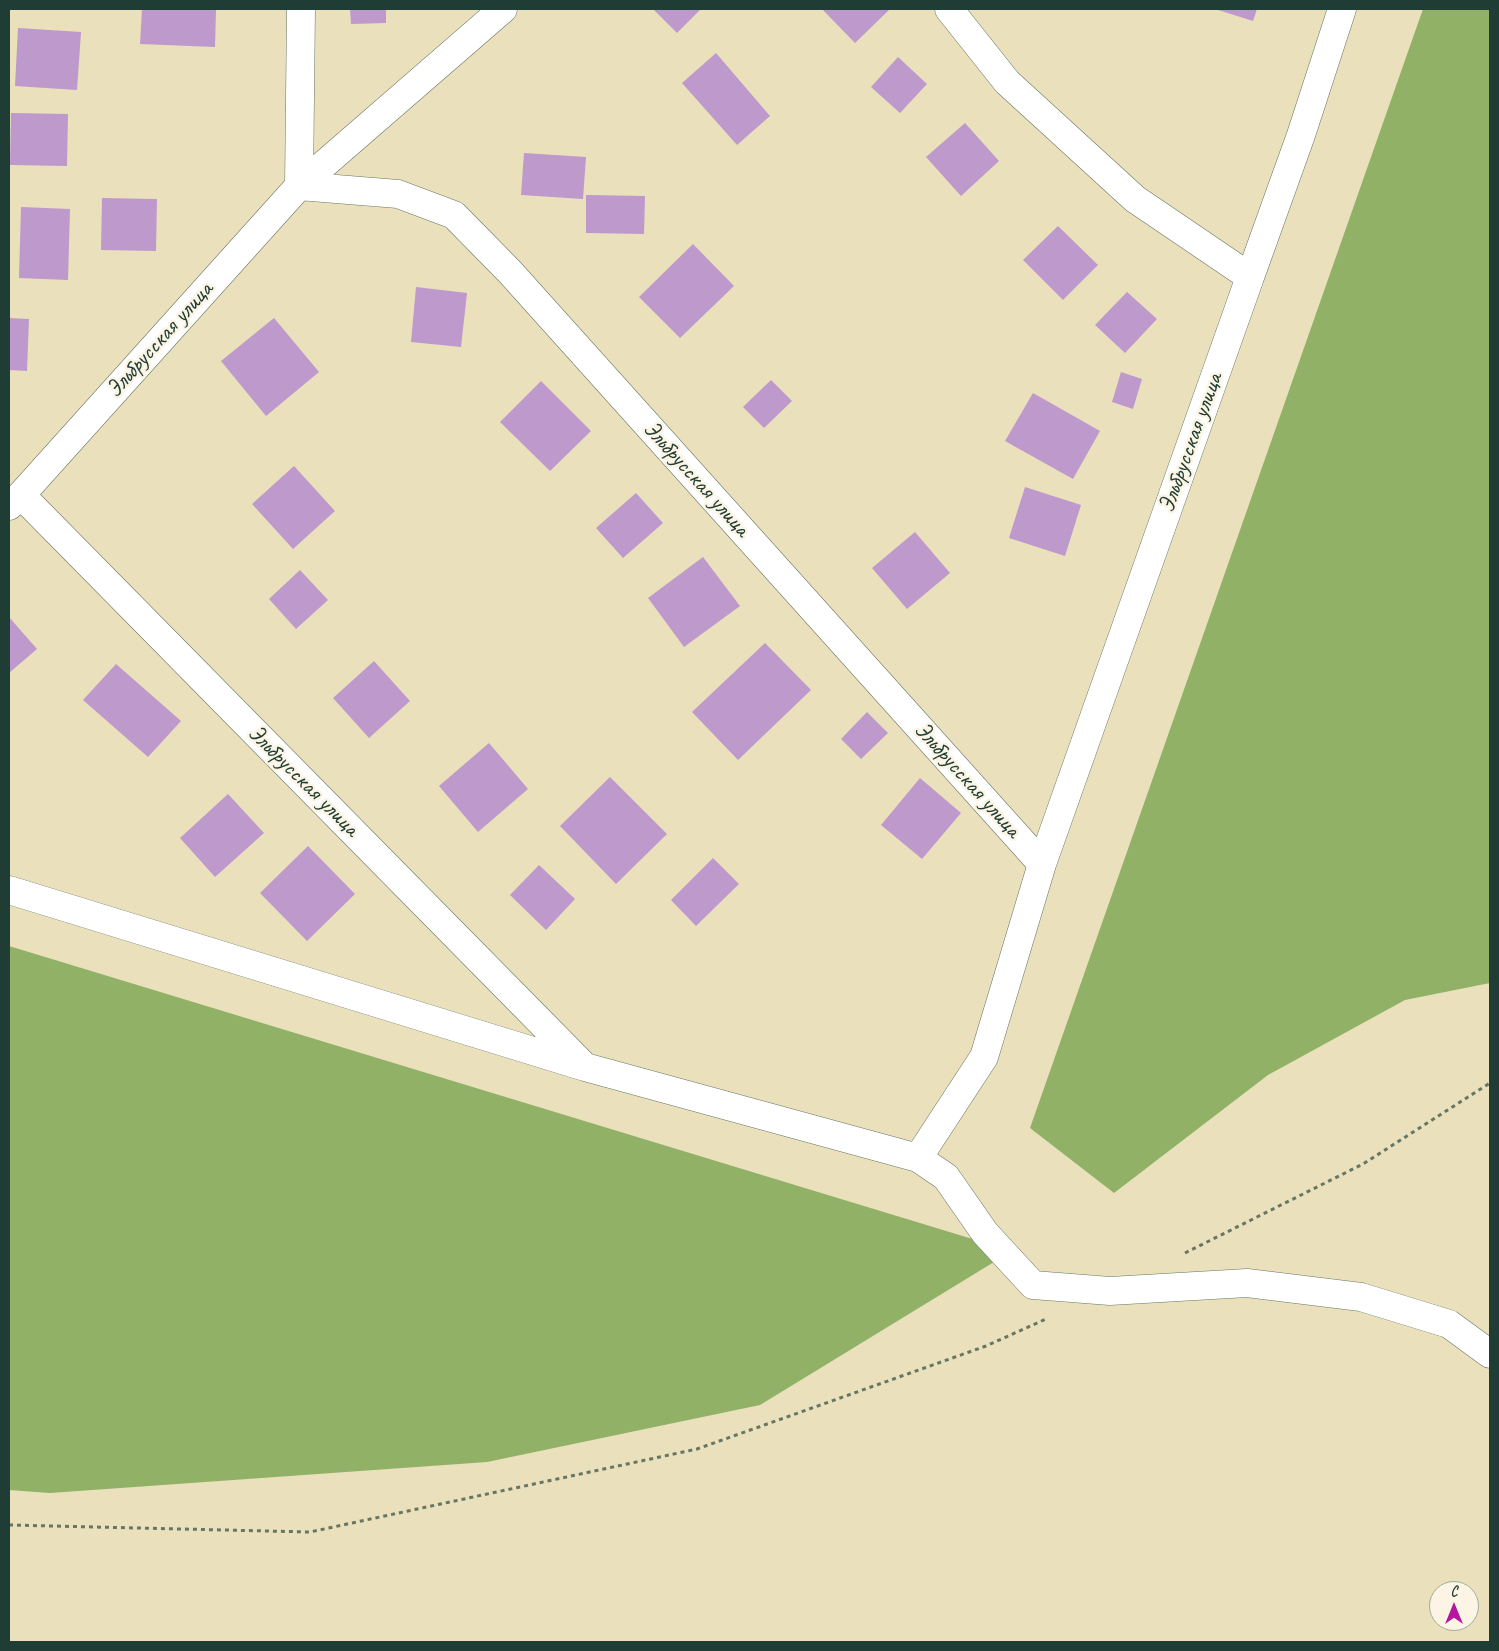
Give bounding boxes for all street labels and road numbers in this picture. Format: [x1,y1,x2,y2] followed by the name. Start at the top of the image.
[100,276,220,404] street label: Эльбрусская улица
[1152,369,1230,517] street label: Эльбрусская улица
[636,415,756,543] street label: Эльбрусская улица
[907,716,1027,844] street label: Эльбрусская улица
[241,719,365,843] street label: Эльбрусская улица

